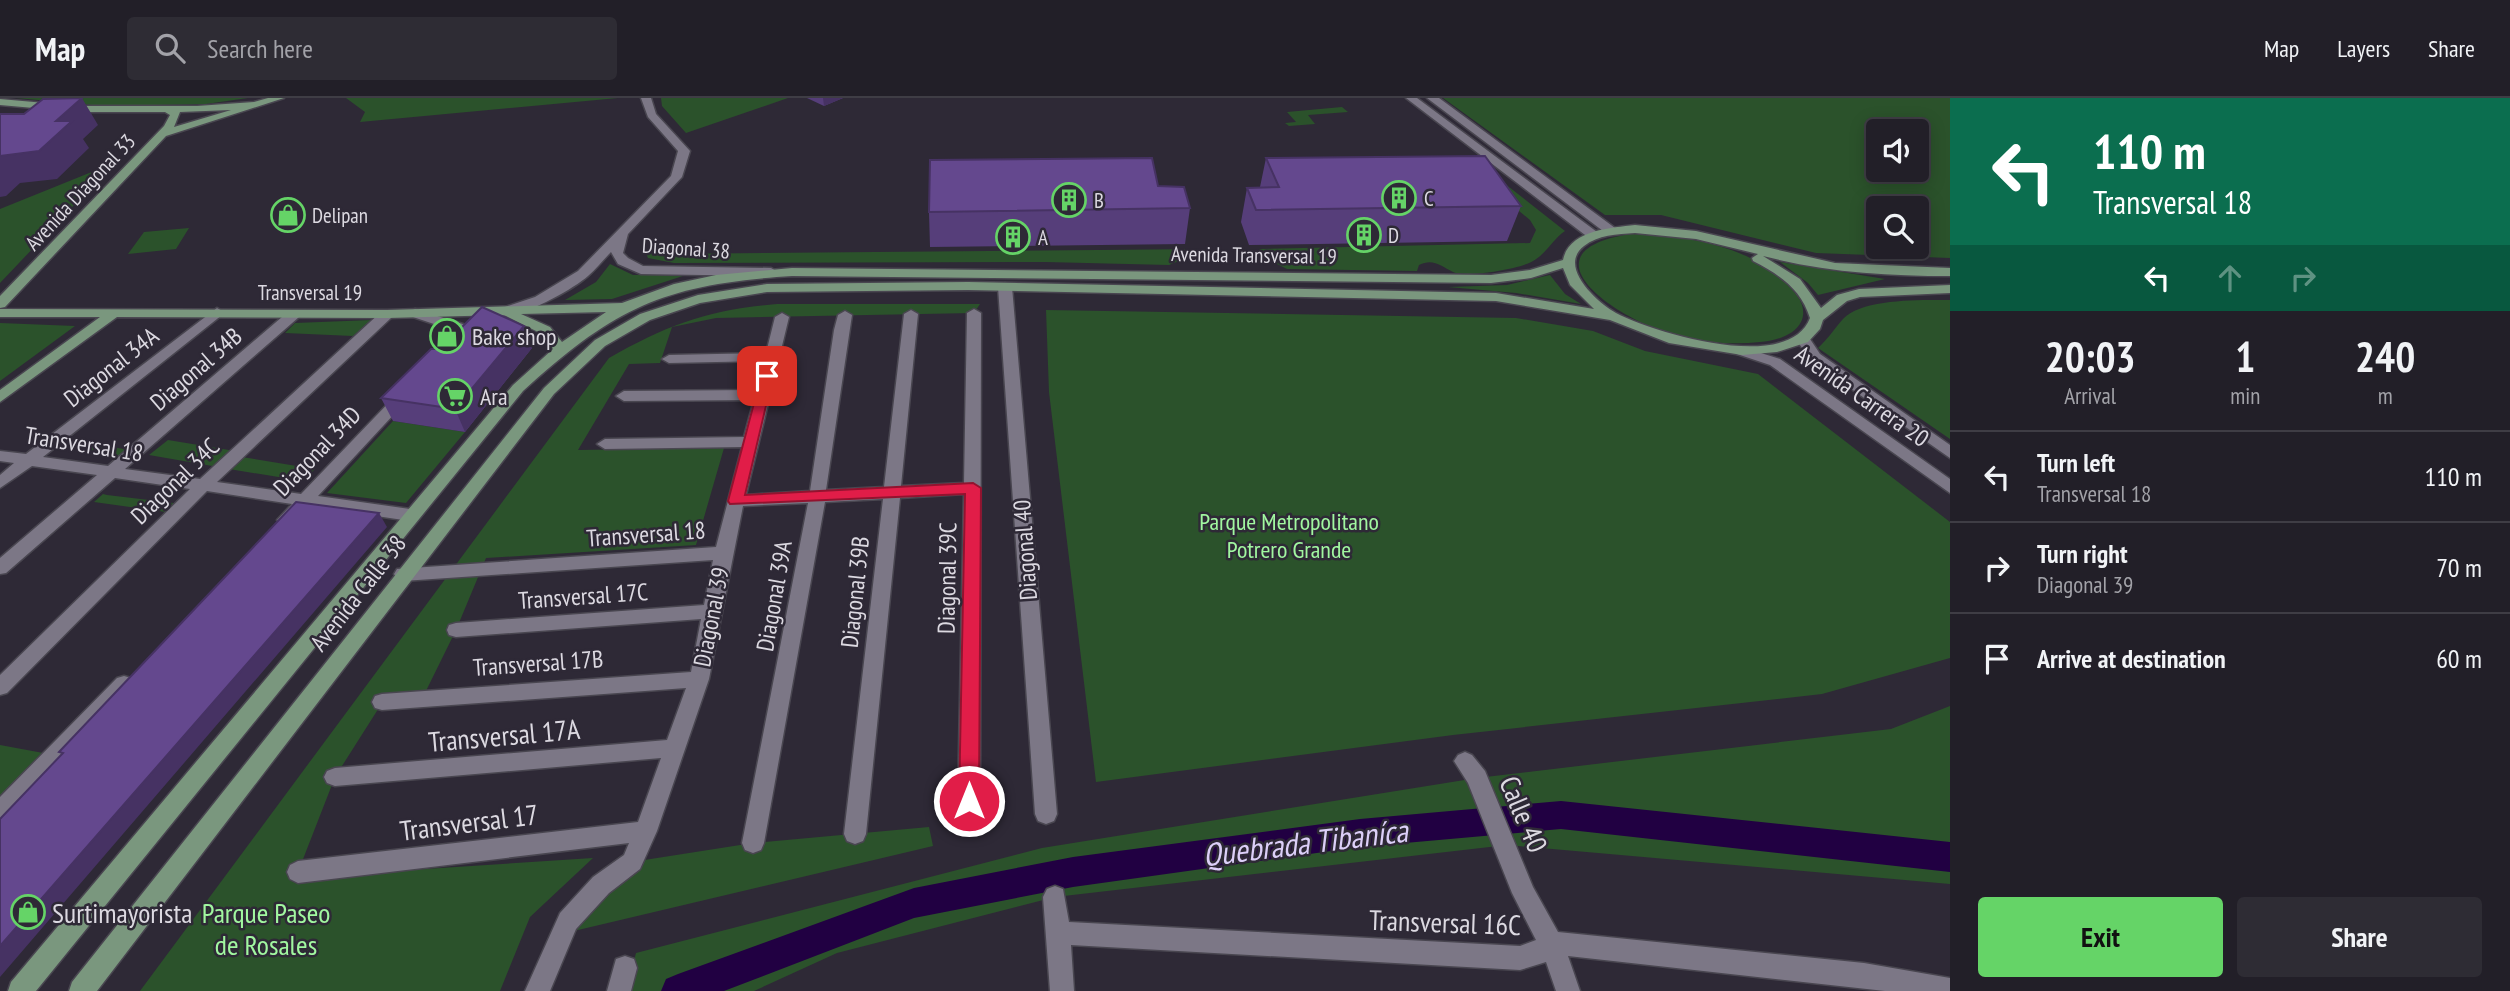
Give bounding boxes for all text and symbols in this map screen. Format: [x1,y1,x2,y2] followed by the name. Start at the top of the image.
[127,17,617,80] search box
[35,27,85,70] text: Map
[151,29,189,67] icon: search
[207,32,313,65] text: Search here
[2264,33,2299,64] text: Map
[2337,33,2390,64] text: Layers
[2428,33,2475,64] text: Share
[1866,119,1929,259] map controls
[1866,119,1929,182] button: sound
[2093,119,2206,183] text: 110 m
[1978,126,2069,217] icon: left
[19,128,141,256] street label: Avenida Diagonal 33
[1380,179,1418,217] building icon: C
[1050,181,1088,219] building icon: B
[2093,181,2252,223] text: Transversal 18
[1424,185,1434,212] place label: C
[1094,187,1104,214] place label: B
[269,196,307,234] shop icon: Delipan
[1866,196,1929,259] button: search
[312,202,368,229] place label: Delipan
[1345,216,1383,254] building icon: D
[994,218,1032,256] building icon: A
[1388,222,1399,249] place label: D
[1038,224,1048,251] place label: A
[641,231,731,265] street label: Diagonal 38
[1171,240,1337,270] street label: Avenida Transversal 19
[2138,259,2176,297] icon: left
[2211,259,2249,297] icon: ahead
[2284,259,2322,297] icon: right
[258,279,362,306] street label: Transversal 19
[428,317,466,355] shop icon: Bake shop
[57,320,165,414] street label: Diagonal 34A
[144,321,248,417] street label: Diagonal 34B
[472,321,556,352] place label: Bake shop
[2045,329,2136,384] text: 20:03
[2235,329,2255,384] text: 1
[2355,329,2415,384] text: 240
[1789,338,1935,454] street label: Avenida Carrera 20
[737,346,797,406] pin
[748,357,786,395] icon: arrive
[436,377,474,415] supermarket icon: Ara
[480,381,508,412] place label: Ara
[2064,381,2116,410] text: Arrival
[2230,381,2260,410] text: min
[2378,381,2393,410] text: m
[267,400,367,502] street label: Diagonal 34D
[23,419,145,469] street label: Transversal 18
[124,431,226,531] street label: Diagonal 34C
[2037,446,2115,479] text: Turn left
[1978,458,2016,496] icon: left
[2424,460,2482,493] text: 110 m
[2037,479,2151,508] text: Transversal 18
[1006,499,1044,601] street label: Diagonal 40
[1199,506,1379,565] park label: Parque Metropolitano Potrero Grande
[585,514,707,554] street label: Transversal 18
[931,522,963,634] street label: Diagonal 39C
[303,529,413,657] street label: Avenida Calle 38
[834,535,876,649] street label: Diagonal 39B
[2037,537,2128,570] text: Turn right
[749,538,799,654] street label: Diagonal 39A
[1978,549,2016,587] icon: right
[2436,551,2482,584] text: 70 m
[686,565,736,669] street label: Diagonal 39
[2037,570,2133,599] text: Diagonal 39
[517,576,649,616] street label: Transversal 17C
[1978,640,2016,678] icon: arrive
[2037,642,2226,675] text: Arrive at destination
[2436,642,2482,675] text: 60 m
[472,643,604,683] street label: Transversal 17B
[427,710,582,760] street label: Transversal 17A
[932,764,1006,838] position arrow
[1491,770,1557,858] street label: Calle 40
[398,795,540,849] street label: Transversal 17
[1200,808,1412,875] water label: Quebrada Tibaníca
[9,893,47,931] shop icon: Surtimayorista
[52,894,192,931] place label: Surtimayorista
[202,894,330,963] park label: Parque Paseo de Rosales
[1978,897,2223,977] button: Exit
[2237,897,2482,977] button: Share
[1368,901,1522,943] street label: Transversal 16C

